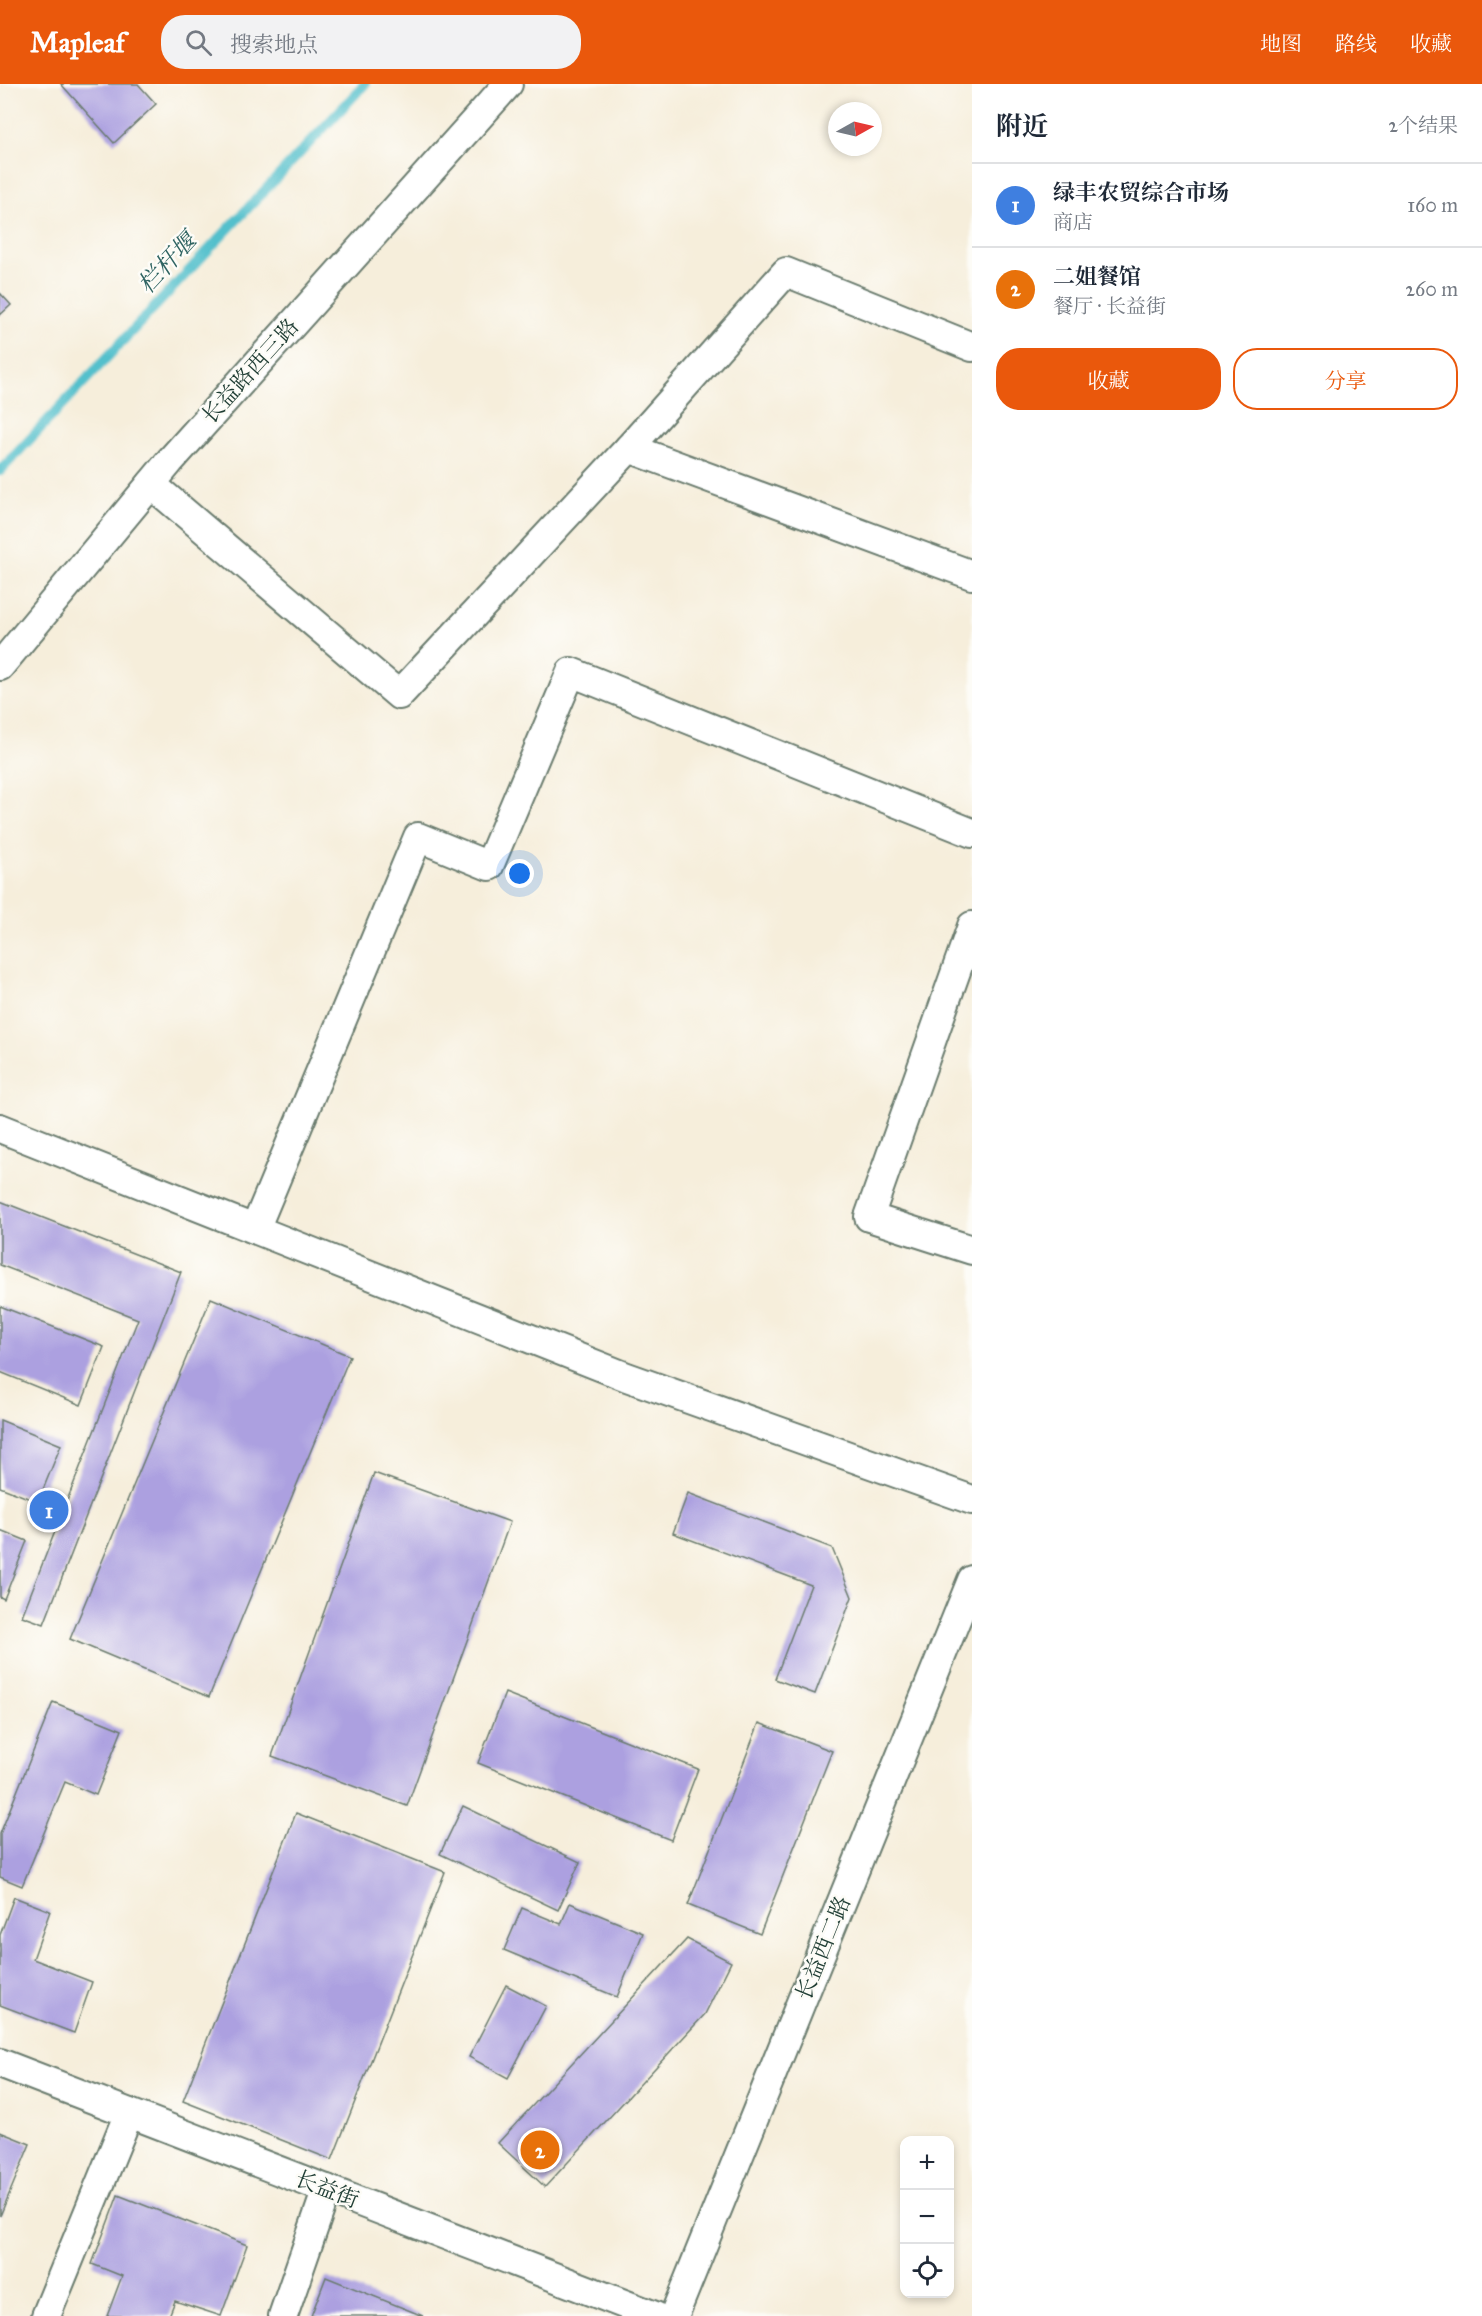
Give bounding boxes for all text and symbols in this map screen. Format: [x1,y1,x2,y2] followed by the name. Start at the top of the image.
[161,15,581,69] search box
[30,25,125,60] text: Mapleaf
[182,26,215,59] icon: search
[230,31,318,58] text: 搜索地点
[1260,31,1302,57] text: 地图
[1335,31,1377,57] text: 路线
[1410,31,1452,57] text: 收藏
[828,102,882,156] north arrow
[996,110,1048,142] text: 附近
[1388,113,1458,137] text: 2个结果
[1053,179,1229,206] text: 绿丰农贸综合市场
[1012,193,1019,217] text: 1
[1407,193,1458,217] text: 160 m
[1053,210,1093,234] text: 商店
[131,224,205,300] water label: 栏杆堰
[1053,263,1141,290] text: 二姐餐馆
[1011,277,1020,301] text: 2
[1405,277,1458,301] text: 260 m
[1053,294,1166,318] text: 餐厅 · 长益街
[196,313,304,429] street label: 长益路西三路
[996,348,1221,410] button: 收藏
[1233,348,1458,410] button: 分享
[505,859,534,888] your location
[29,1488,68,1532] pin: 1
[790,1892,856,2004] street label: 长益西二路
[520,2128,560,2172] pin: 2
[900,2136,954,2298] map controls
[900,2136,954,2190] button: +
[291,2165,363,2213] street label: 长益街
[900,2190,954,2244] button: −
[900,2244,954,2298] button: locate

